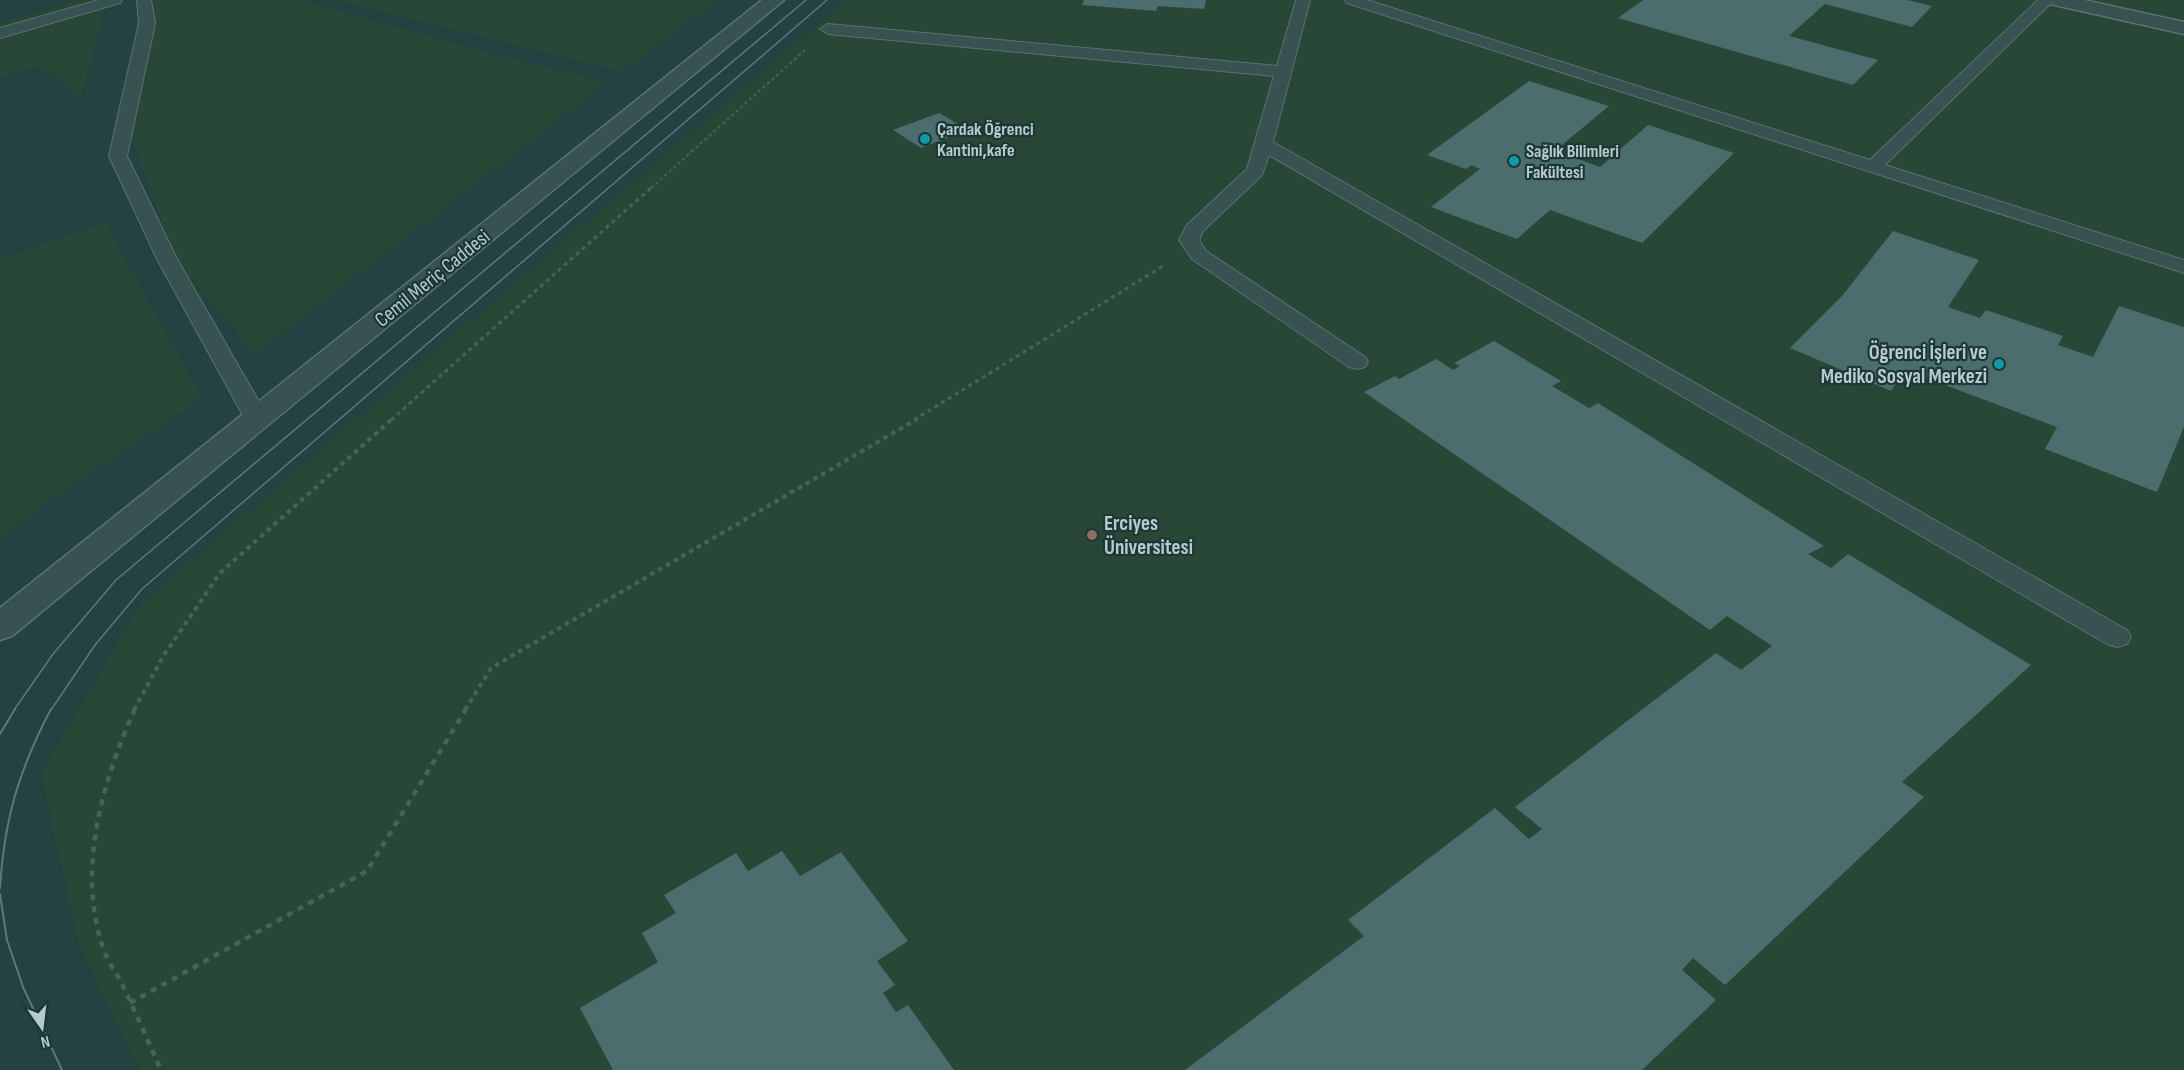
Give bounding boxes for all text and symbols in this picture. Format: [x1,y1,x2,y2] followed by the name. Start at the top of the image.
[937,119,1034,161] place label: Çardak Öğrenci Kantini,kafe
[918,132,932,146] marker: Çardak Öğrenci Kantini,kafe
[1526,141,1619,183] place label: Sağlık Bilimleri Fakültesi
[1507,154,1521,168] marker: Sağlık Bilimleri Fakültesi
[370,224,495,332] street label: Cemil Meriç Caddesi
[1821,340,1987,389] place label: Öğrenci İşleri ve Mediko Sosyal Merkezi
[1992,357,2006,371] marker: Öğrenci İşleri ve Mediko Sosyal Merkezi
[1104,511,1193,560] place label: Erciyes Üniversitesi
[1085,528,1099,542] marker: Erciyes Üniversitesi
[12,998,72,1058] north arrow
[39,1031,52,1051] text: N

